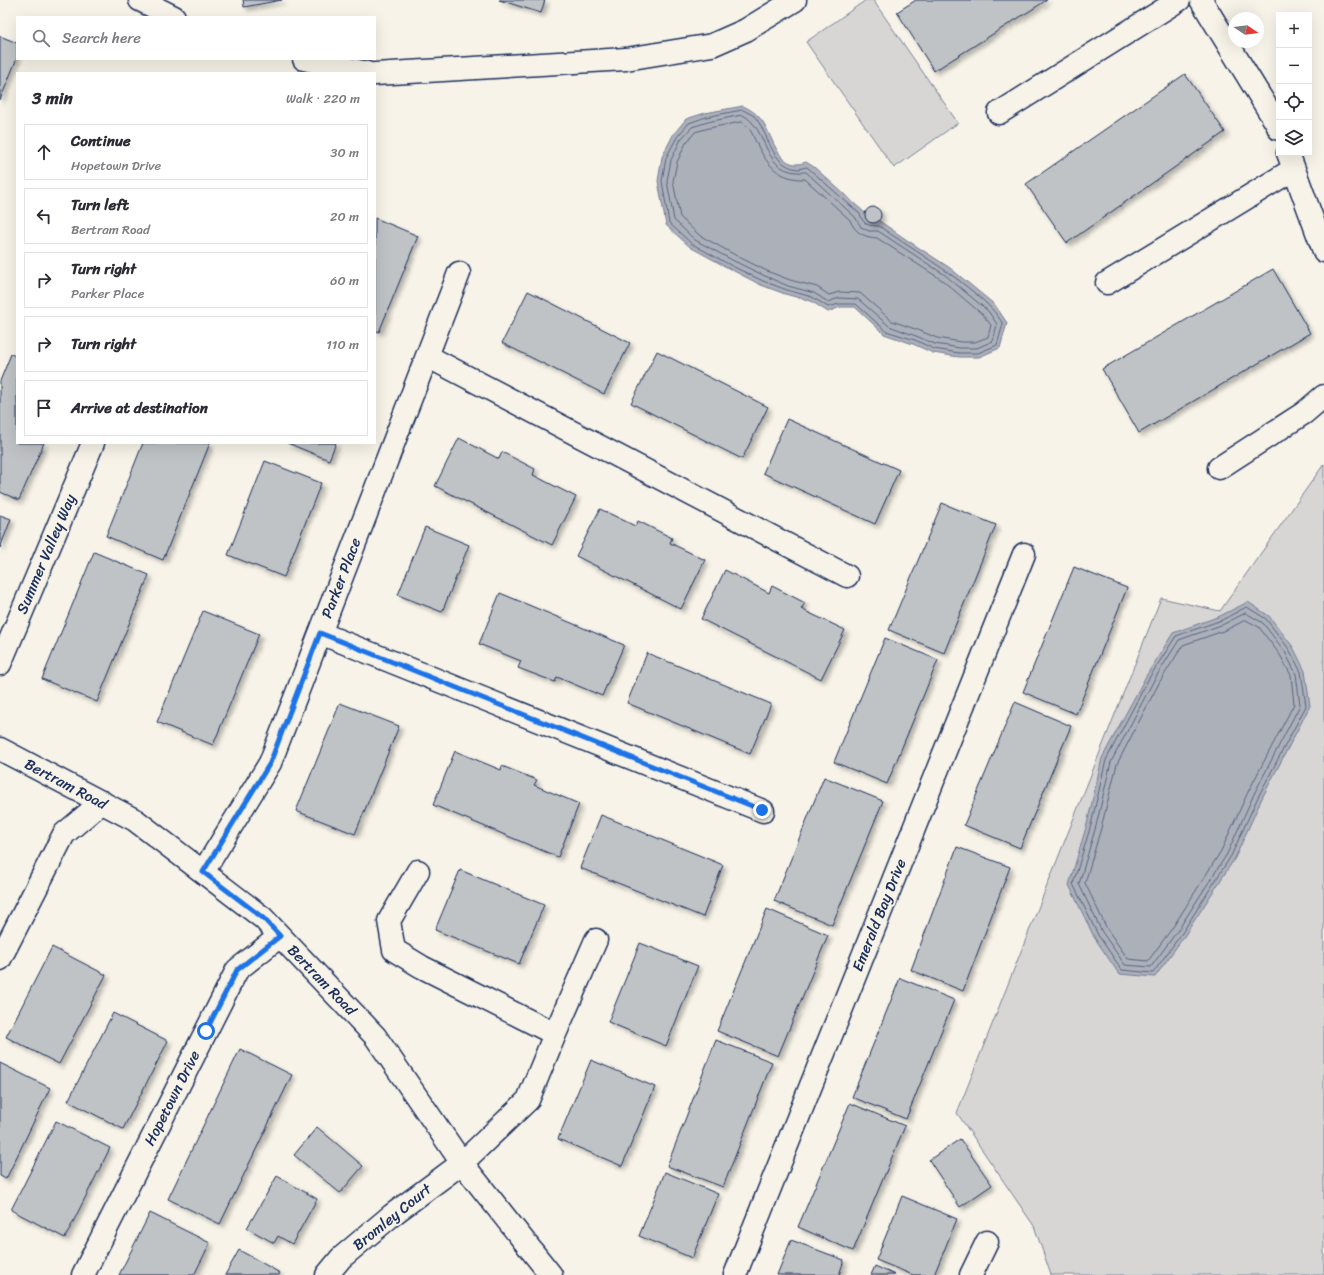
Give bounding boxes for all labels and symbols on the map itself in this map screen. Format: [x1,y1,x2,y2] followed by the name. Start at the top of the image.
[1228,12,1264,48] north arrow
[9,490,83,618] street label: Summer Valley Way
[314,534,368,622] street label: Parker Place
[20,751,113,817] street label: Bertram Road
[753,801,771,819] route end
[844,854,914,975] street label: Emerald Bay Drive
[281,938,364,1023] street label: Bertram Road
[197,1022,215,1040] route start
[137,1045,207,1150] street label: Hopetown Drive
[347,1176,438,1257] street label: Bromley Court

